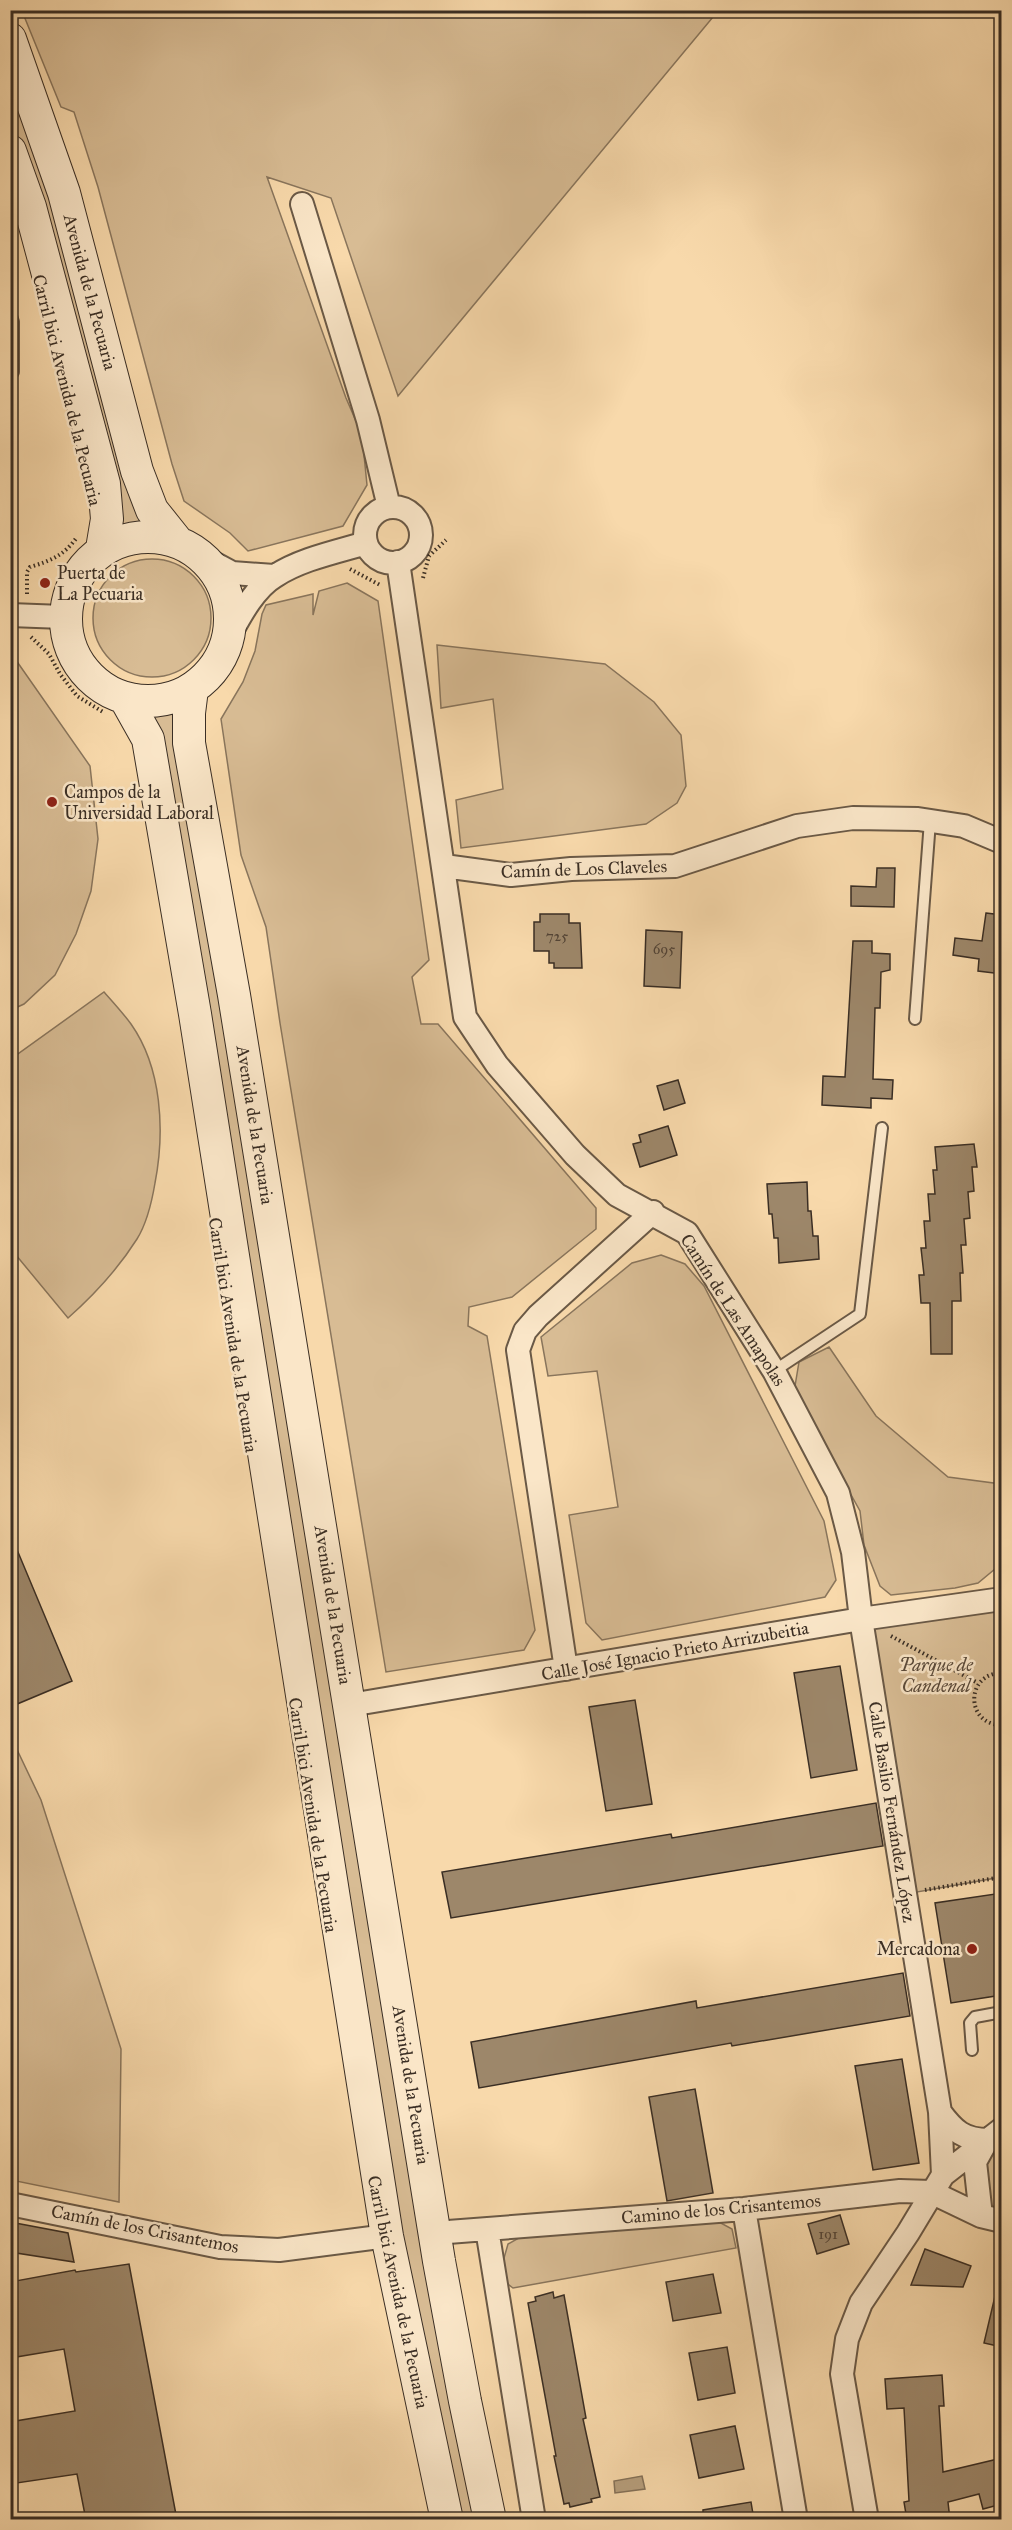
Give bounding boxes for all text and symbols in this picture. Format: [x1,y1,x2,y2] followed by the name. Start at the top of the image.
[58,211,122,373] street label: Avenida de la Pecuaria
[28,272,107,508] street label: Carril bici Avenida de la Pecuaria
[57,562,144,605] place label: Puerta de La Pecuaria
[38,576,52,590] marker: Puerta de La Pecuaria
[64,781,214,824] place label: Campos de la Universidad Laboral
[45,795,59,809] marker: Campos de la Universidad Laboral
[501,855,667,883] street label: Camín de Los Claveles
[546,927,568,945] house number: 725
[653,940,675,958] house number: 695
[231,1043,278,1206] street label: Avenida de la Pecuaria
[204,1216,263,1454] street label: Carril bici Avenida de la Pecuaria
[675,1230,791,1390] street label: Camín de Las Amapolas
[309,1523,356,1686] street label: Avenida de la Pecuaria
[540,1617,811,1686] street label: Calle José Ignacio Prieto Arrizubeitia
[899,1654,974,1697] park label: Parque de Candenal
[284,1696,343,1934] street label: Carril bici Avenida de la Pecuaria
[864,1700,920,1924] street label: Calle Basilio Fernández López
[877,1938,960,1960] place label: Mercadona
[965,1942,979,1956] marker: Mercadona
[387,2003,434,2166] street label: Avenida de la Pecuaria
[363,2173,434,2411] street label: Carril bici Avenida de la Pecuaria
[620,2189,822,2229] street label: Camino de los Crisantemos
[49,2200,241,2258] street label: Camín de los Crisantemos
[818,2225,838,2243] house number: 191

